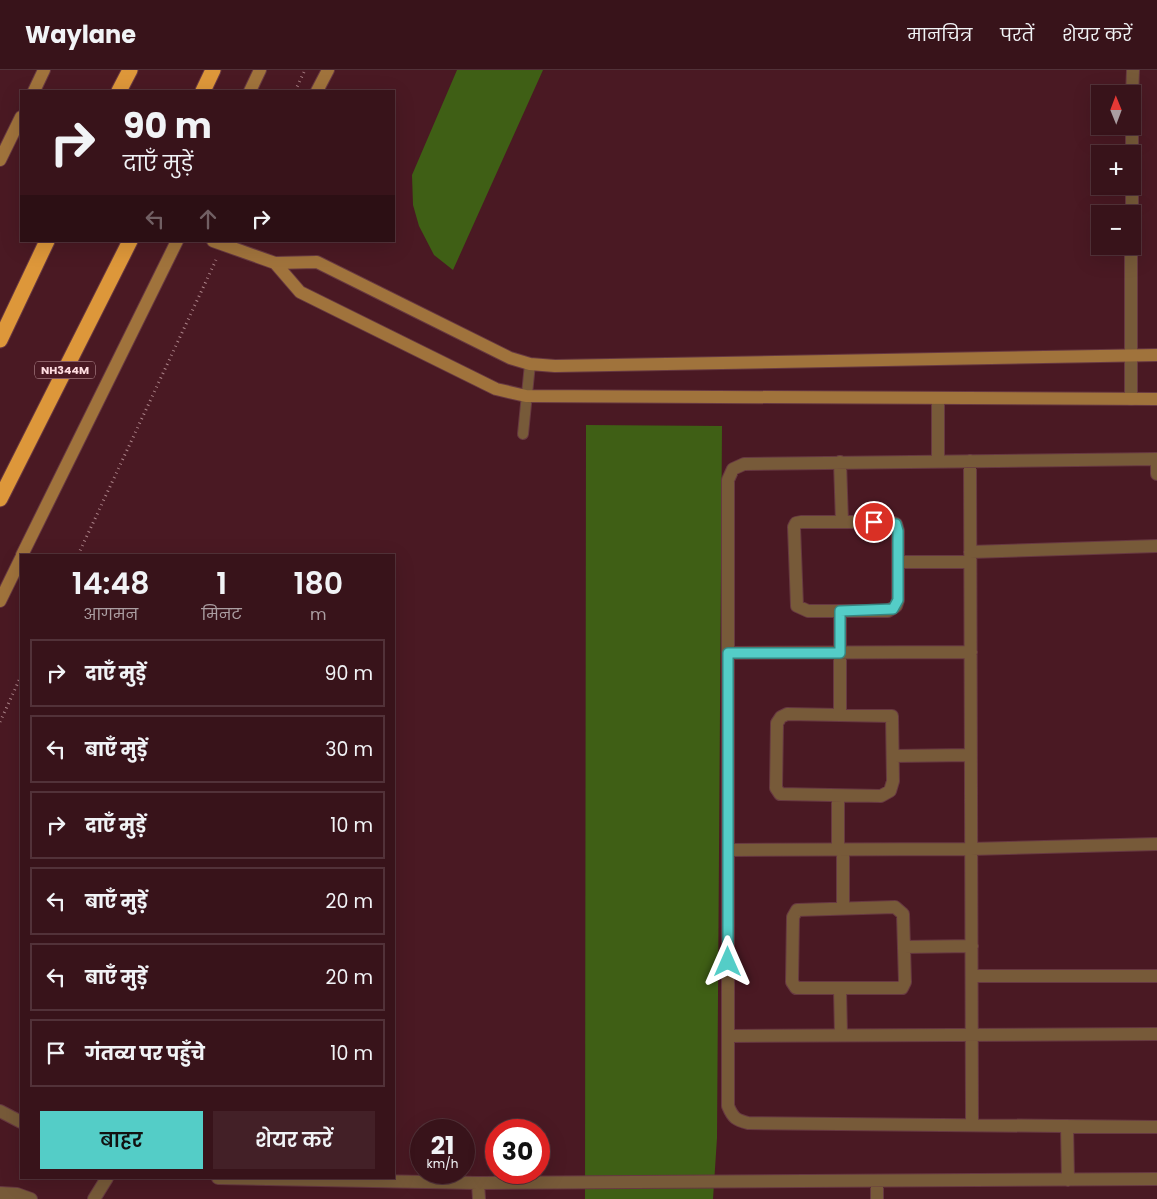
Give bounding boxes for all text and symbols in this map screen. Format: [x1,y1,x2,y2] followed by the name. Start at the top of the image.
[25,18,136,51] text: Waylane
[907,22,972,47] text: मानचित्र
[1000,22,1034,47] text: परतें
[1062,22,1132,47] text: शेयर करें
[1091,85,1141,135] north arrow
[1091,85,1141,255] map controls
[123,101,212,150] text: 90 m
[40,110,105,175] icon: right
[1091,145,1141,195] button: +
[123,148,193,179] text: दाएँ मुड़ें
[141,205,169,233] icon: left
[194,205,222,233] icon: ahead
[247,205,275,233] icon: right
[1091,205,1141,255] button: −
[35,362,95,378] road number: NH344M
[853,501,895,543] pin
[860,508,888,536] icon: arrive
[72,562,150,605] text: 14:48
[216,562,227,605] text: 1
[294,562,343,605] text: 180
[83,603,138,626] text: आगमन
[201,603,242,626] text: मिनट
[310,603,327,626] text: m
[42,659,70,687] icon: right
[85,660,146,687] text: दाएँ मुड़ें
[324,660,373,687] text: 90 m
[42,735,70,763] icon: left
[85,736,147,763] text: बाएँ मुड़ें
[325,736,373,763] text: 30 m
[42,811,70,839] icon: right
[85,812,146,839] text: दाएँ मुड़ें
[330,812,373,839] text: 10 m
[42,887,70,915] icon: left
[85,888,147,915] text: बाएँ मुड़ें
[325,888,373,915] text: 20 m
[701,935,753,987] position arrow
[42,963,70,991] icon: left
[85,964,147,991] text: बाएँ मुड़ें
[325,964,373,991] text: 20 m
[42,1039,70,1067] icon: arrive
[85,1040,205,1067] text: गंतव्य पर पहुँचे
[330,1040,373,1067] text: 10 m
[40,1111,203,1169] button: बाहर
[213,1111,375,1169] button: शेयर करें
[485,1119,550,1184] speed limit sign: 30
[431,1128,454,1163] text: 21
[427,1155,458,1172] text: km/h

